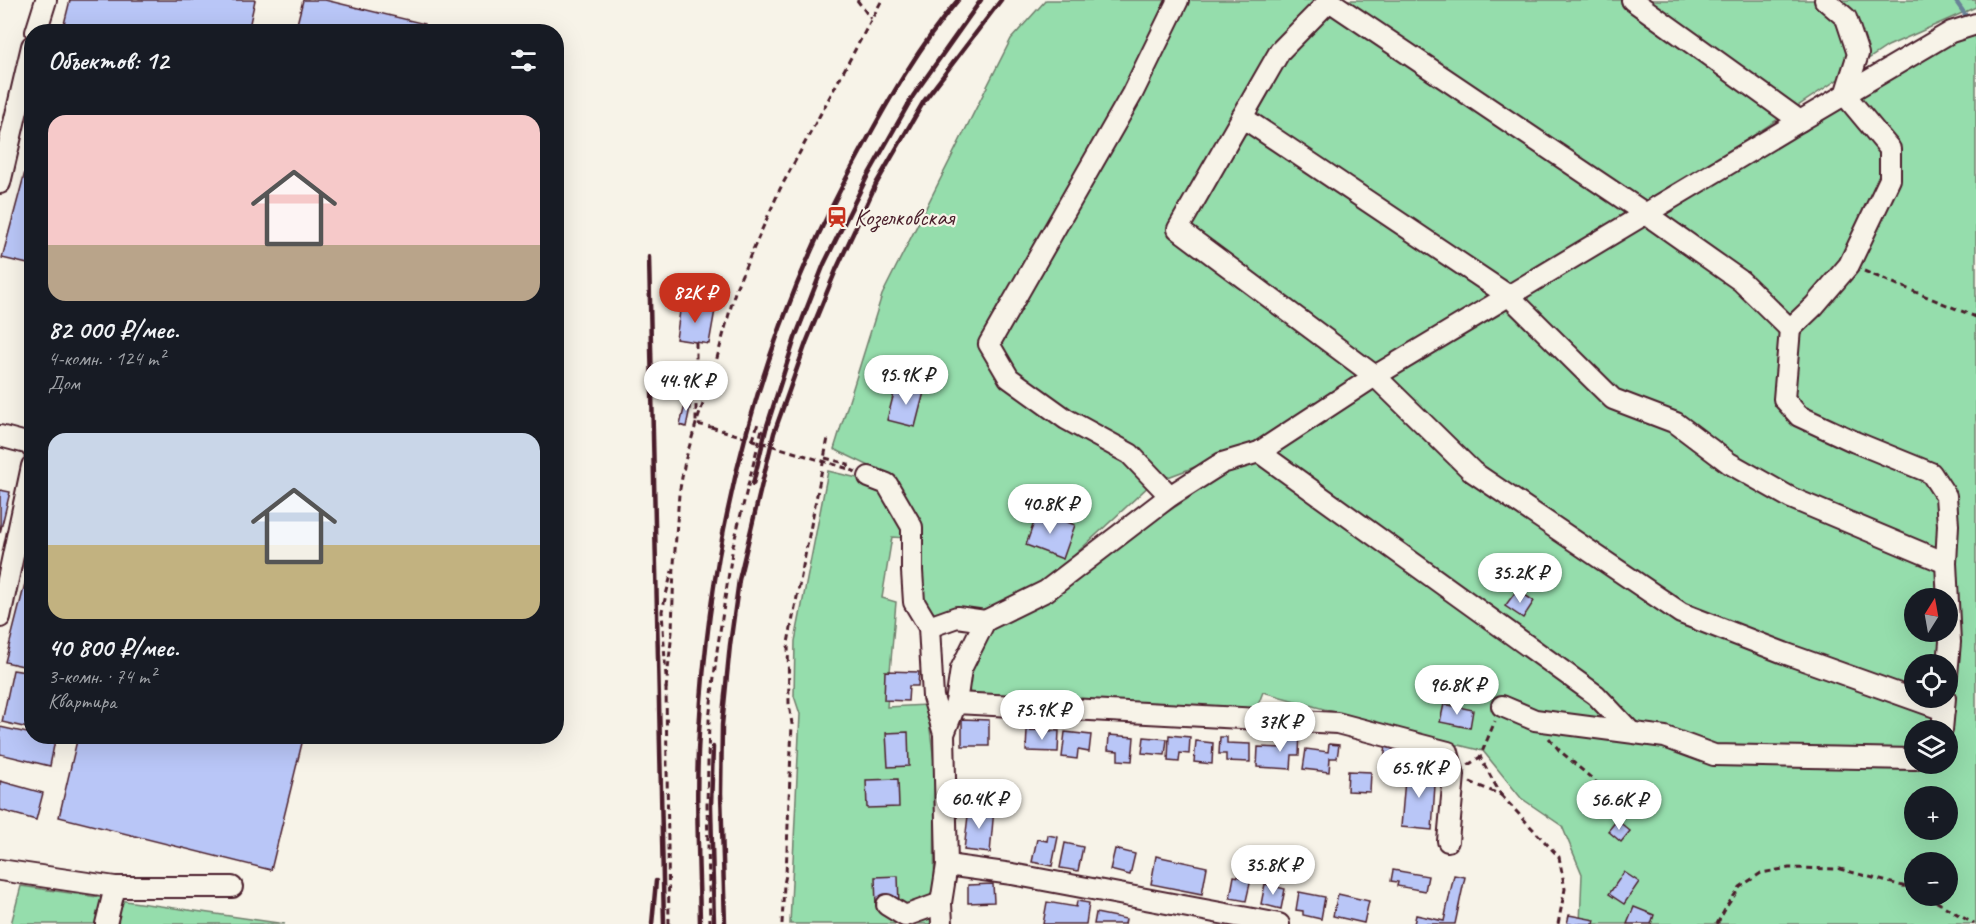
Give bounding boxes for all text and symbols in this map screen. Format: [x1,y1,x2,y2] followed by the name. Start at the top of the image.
[48,44,168,77] text: Объектов: 12
[507,44,540,77] icon: filters
[240,154,348,262] icon: home
[854,202,956,233] place label: Козелковская
[825,205,849,229] station icon: Козелковская
[653,273,737,324] pin: 82K ₽
[673,280,717,305] text: 82K ₽
[48,313,179,346] text: 82 000 ₽/мес.
[48,346,165,371] text: 4-комн. · 124 m²
[851,355,961,406] pin: 95.9K ₽
[631,361,741,412] pin: 44.9K ₽
[878,362,934,387] text: 95.9K ₽
[658,368,714,393] text: 44.9K ₽
[48,371,80,396] text: Дом
[240,472,348,580] icon: home
[995,484,1105,535] pin: 40.8K ₽
[1022,491,1078,516] text: 40.8K ₽
[1465,553,1575,604] pin: 35.2K ₽
[1492,560,1548,585] text: 35.2K ₽
[1904,588,1958,642] north arrow
[1904,588,1958,906] map controls
[48,631,179,664] text: 40 800 ₽/мес.
[1904,654,1958,708] button: locate
[48,664,156,689] text: 3-комн. · 74 m²
[1402,665,1512,716] pin: 96.8K ₽
[1429,672,1485,697] text: 96.8K ₽
[48,689,116,714] text: Квартира
[987,690,1097,741] pin: 75.9K ₽
[1014,697,1070,722] text: 75.9K ₽
[1238,702,1322,753] pin: 37K ₽
[1258,709,1302,734] text: 37K ₽
[1904,720,1958,774] button: layers
[1364,748,1474,799] pin: 65.9K ₽
[1391,755,1447,780] text: 65.9K ₽
[924,779,1034,830] pin: 60.4K ₽
[1564,780,1674,831] pin: 56.6K ₽
[951,786,1007,811] text: 60.4K ₽
[1904,786,1958,840] button: +
[1591,787,1647,812] text: 56.6K ₽
[1218,845,1328,896] pin: 35.8K ₽
[1245,852,1301,877] text: 35.8K ₽
[1904,852,1958,906] button: −

